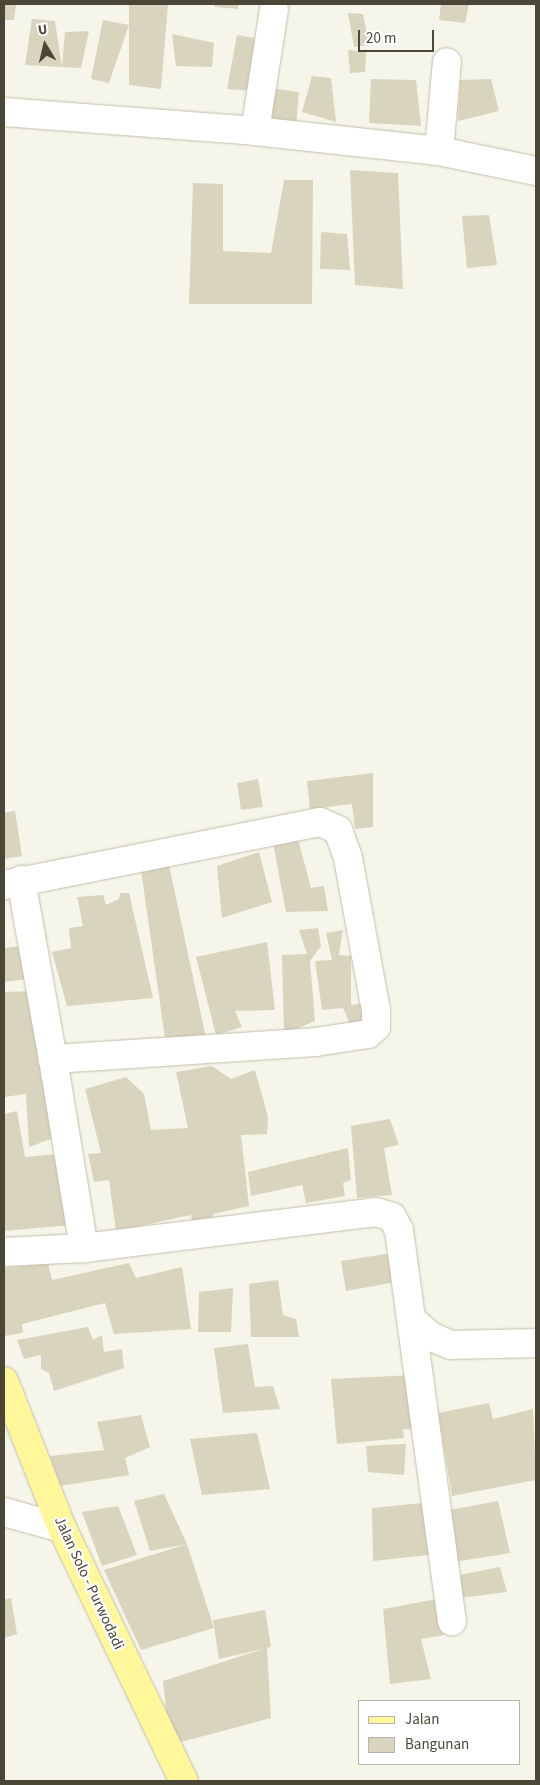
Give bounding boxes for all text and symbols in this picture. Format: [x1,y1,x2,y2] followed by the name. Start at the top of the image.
[20,20,70,70] north arrow
[36,20,49,41] text: U
[360,20,436,52] scale bar
[366,28,396,49] text: 20 m
[50,1513,128,1653] street label: Jalan Solo - Purwodadi
[358,1700,520,1765] legend
[405,1709,439,1730] text: Jalan
[405,1734,469,1755] text: Bangunan

